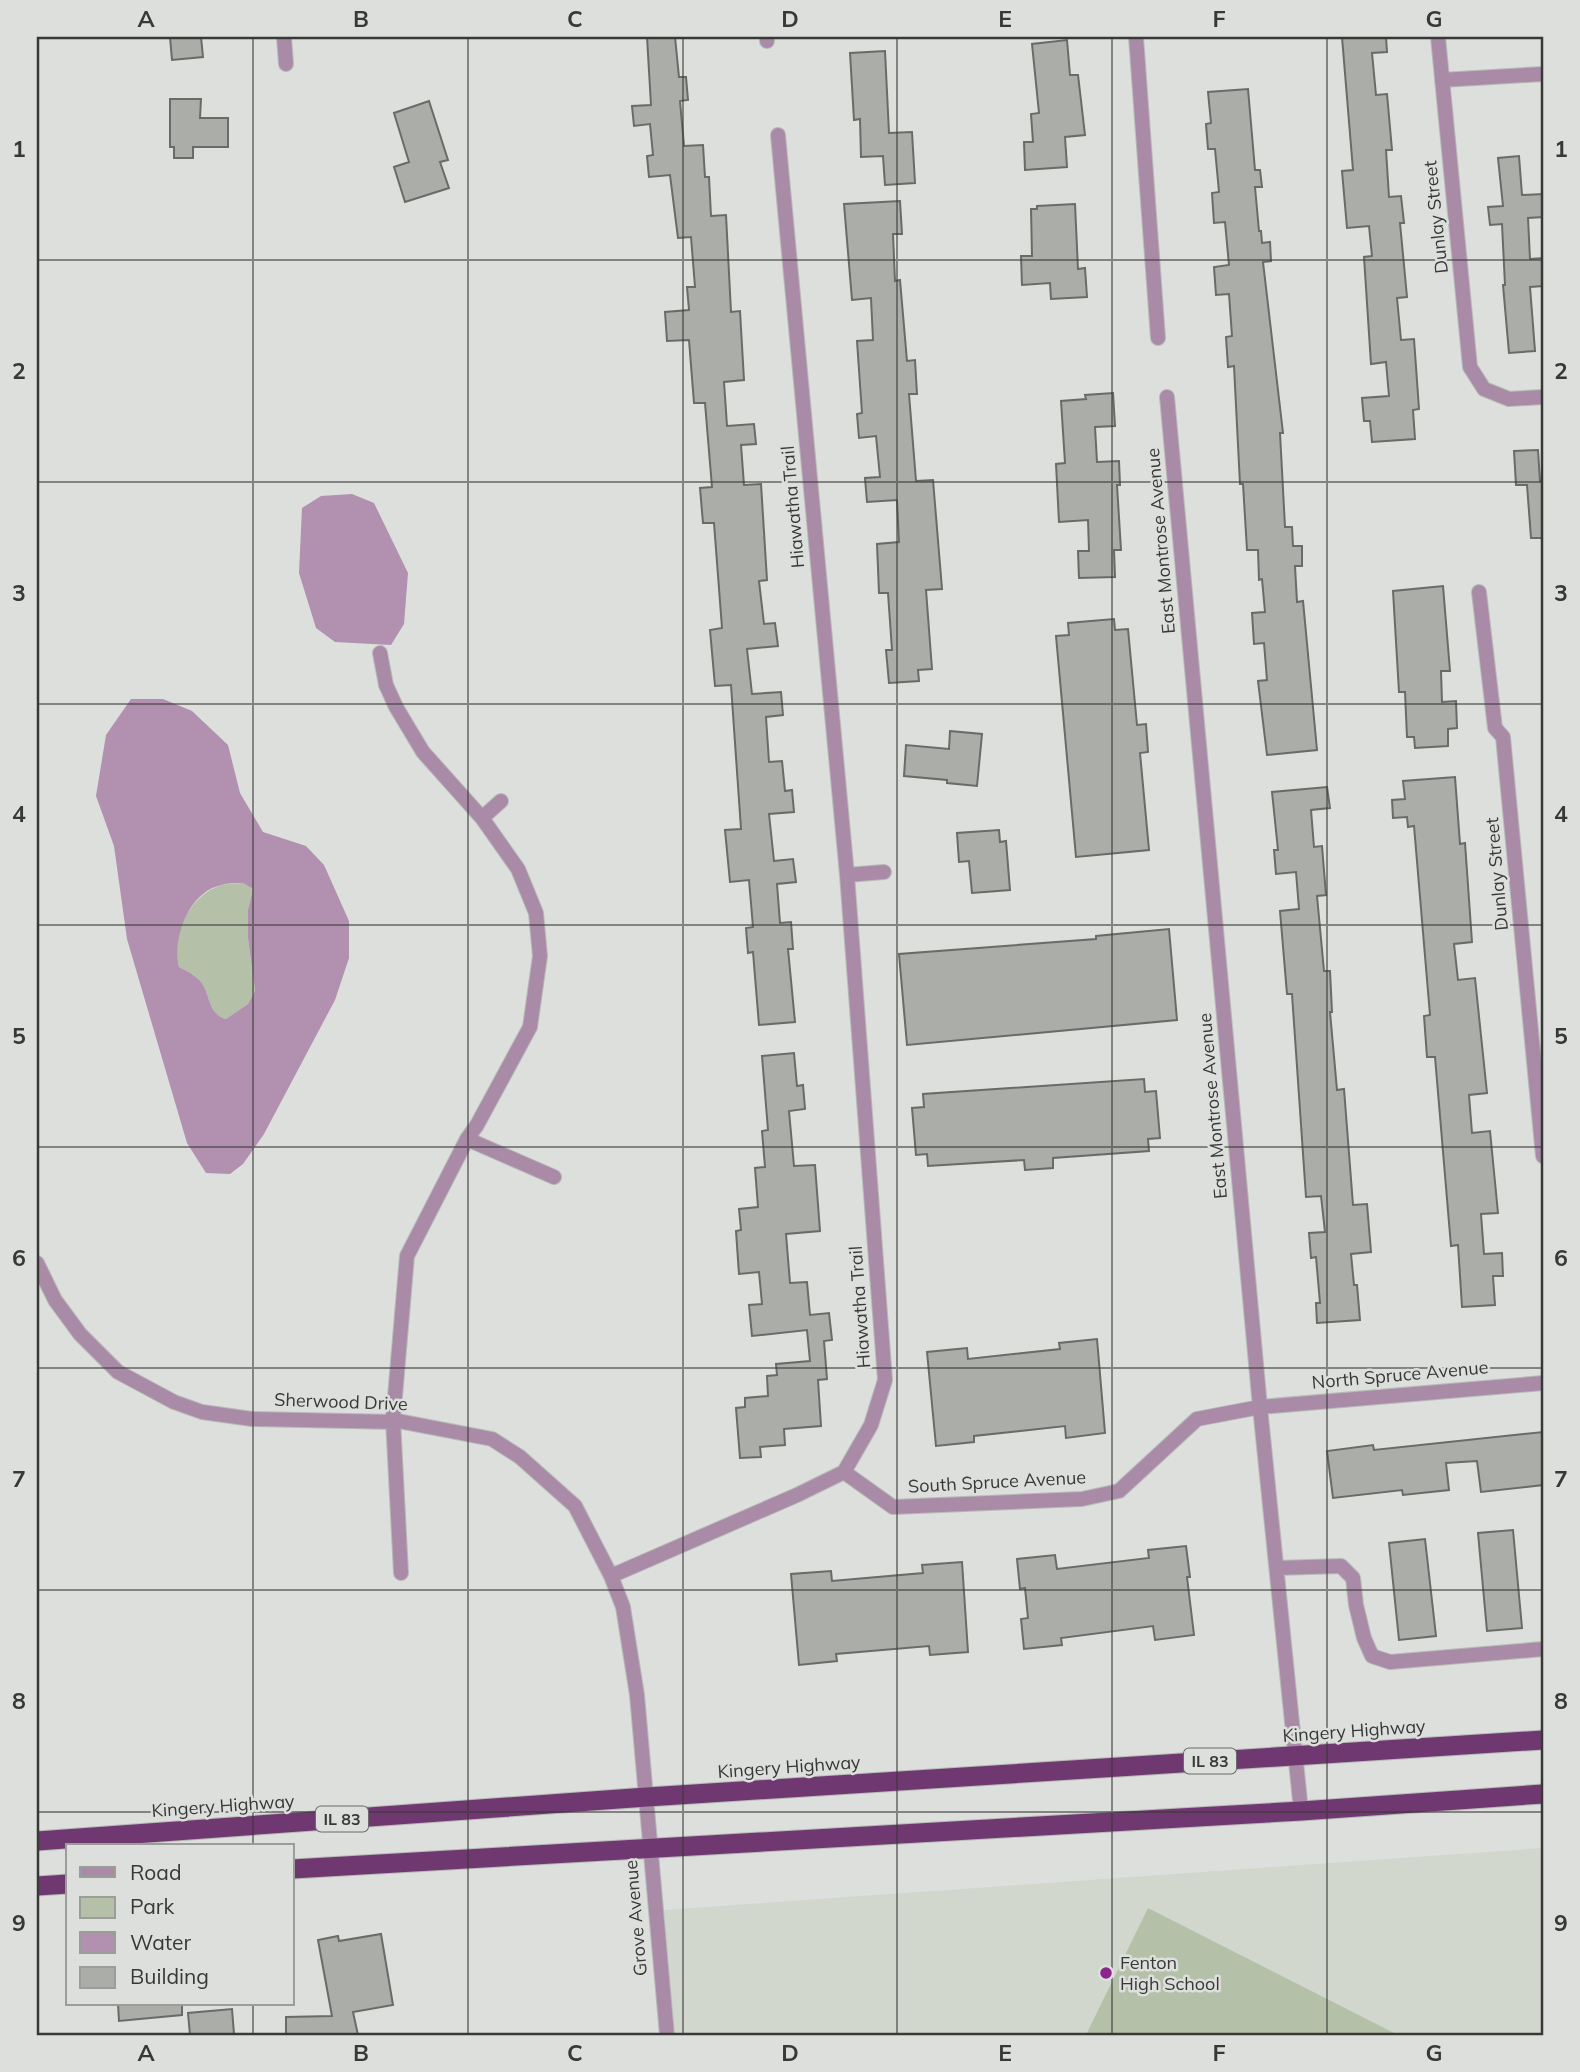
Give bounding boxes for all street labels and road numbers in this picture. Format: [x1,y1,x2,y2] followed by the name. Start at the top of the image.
[1418,159,1453,275] street label: Dunlay Street
[776,445,809,569] street label: Hiawatha Trail
[1141,447,1180,635] street label: East Montrose Avenue
[1480,817,1513,932] street label: Dunlay Street
[1193,1012,1232,1200] street label: East Montrose Avenue
[844,1245,875,1369] street label: Hiawatha Trail
[1311,1355,1489,1394] street label: North Spruce Avenue
[274,1388,408,1415] street label: Sherwood Drive
[907,1465,1087,1498] street label: South Spruce Avenue
[1282,1714,1427,1747] street label: Kingery Highway
[1184,1749,1236,1774] road number: IL 83
[717,1750,862,1783] street label: Kingery Highway
[151,1789,296,1822] street label: Kingery Highway
[316,1806,368,1831] road number: IL 83
[619,1859,652,1977] street label: Grove Avenue

